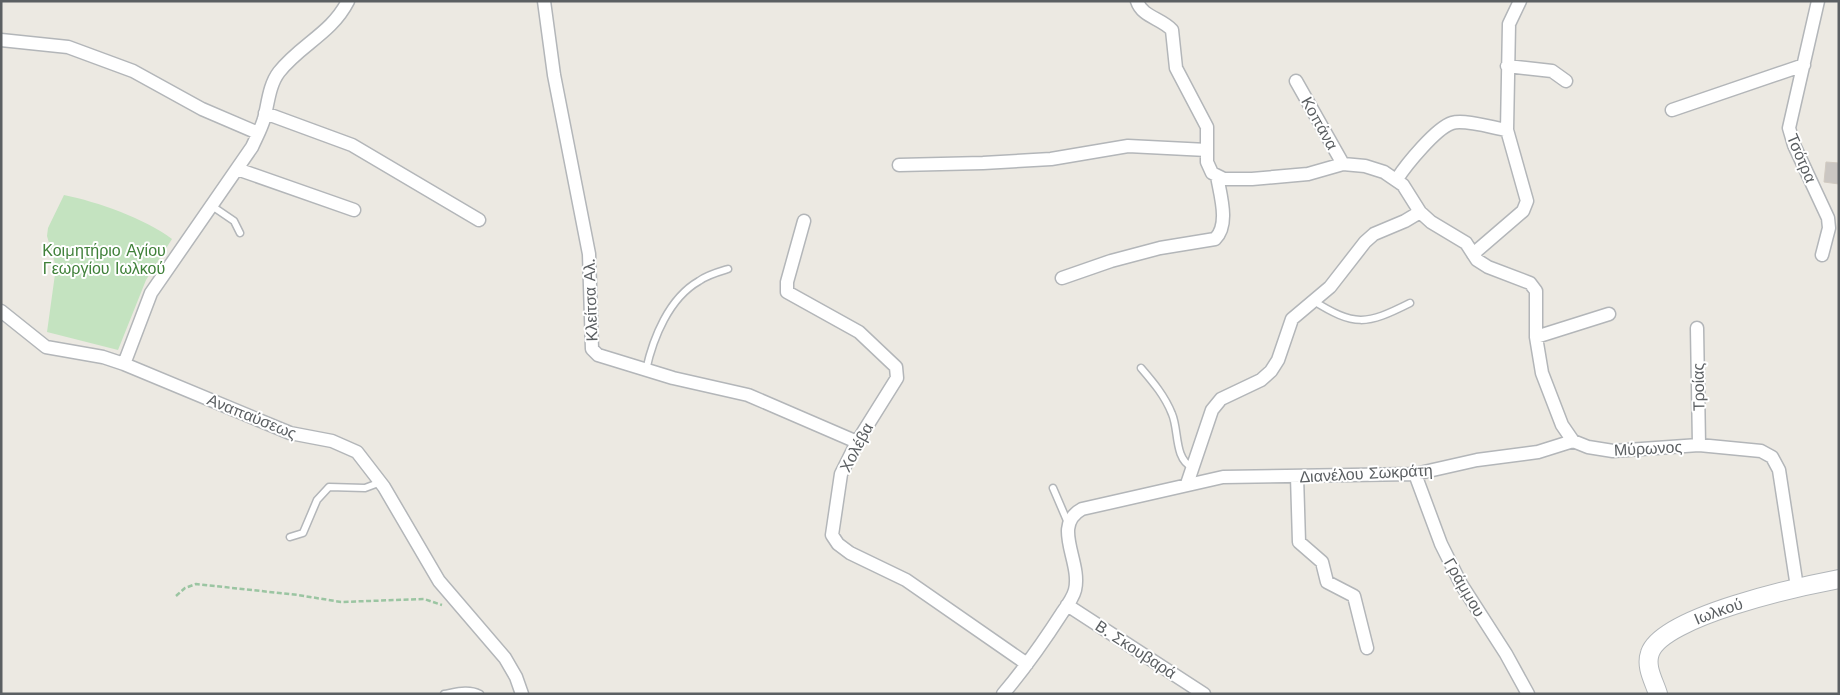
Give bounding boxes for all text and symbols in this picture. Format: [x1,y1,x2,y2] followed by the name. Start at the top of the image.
[1297,93,1342,153] street label: Κοπάνα
[1783,131,1820,185] street label: Τσότρα
[42,241,166,278] park label: Κοιμητήριο Αγίου Γεωργίου Ιωλκού
[580,258,601,342] street label: Κλείτσα Αλ.
[1689,362,1708,411] street label: Τροίας
[204,390,300,443] street label: Αναπαύσεως
[836,419,877,475] street label: Χολέβα
[1613,437,1683,460] street label: Μύρωνος
[1299,461,1433,486] street label: Διανέλου Σωκράτη
[1440,554,1489,620] street label: Γράμμου
[1691,594,1745,629] street label: Ιωλκού
[1092,616,1180,683] street label: Β. Σκουβαρά

